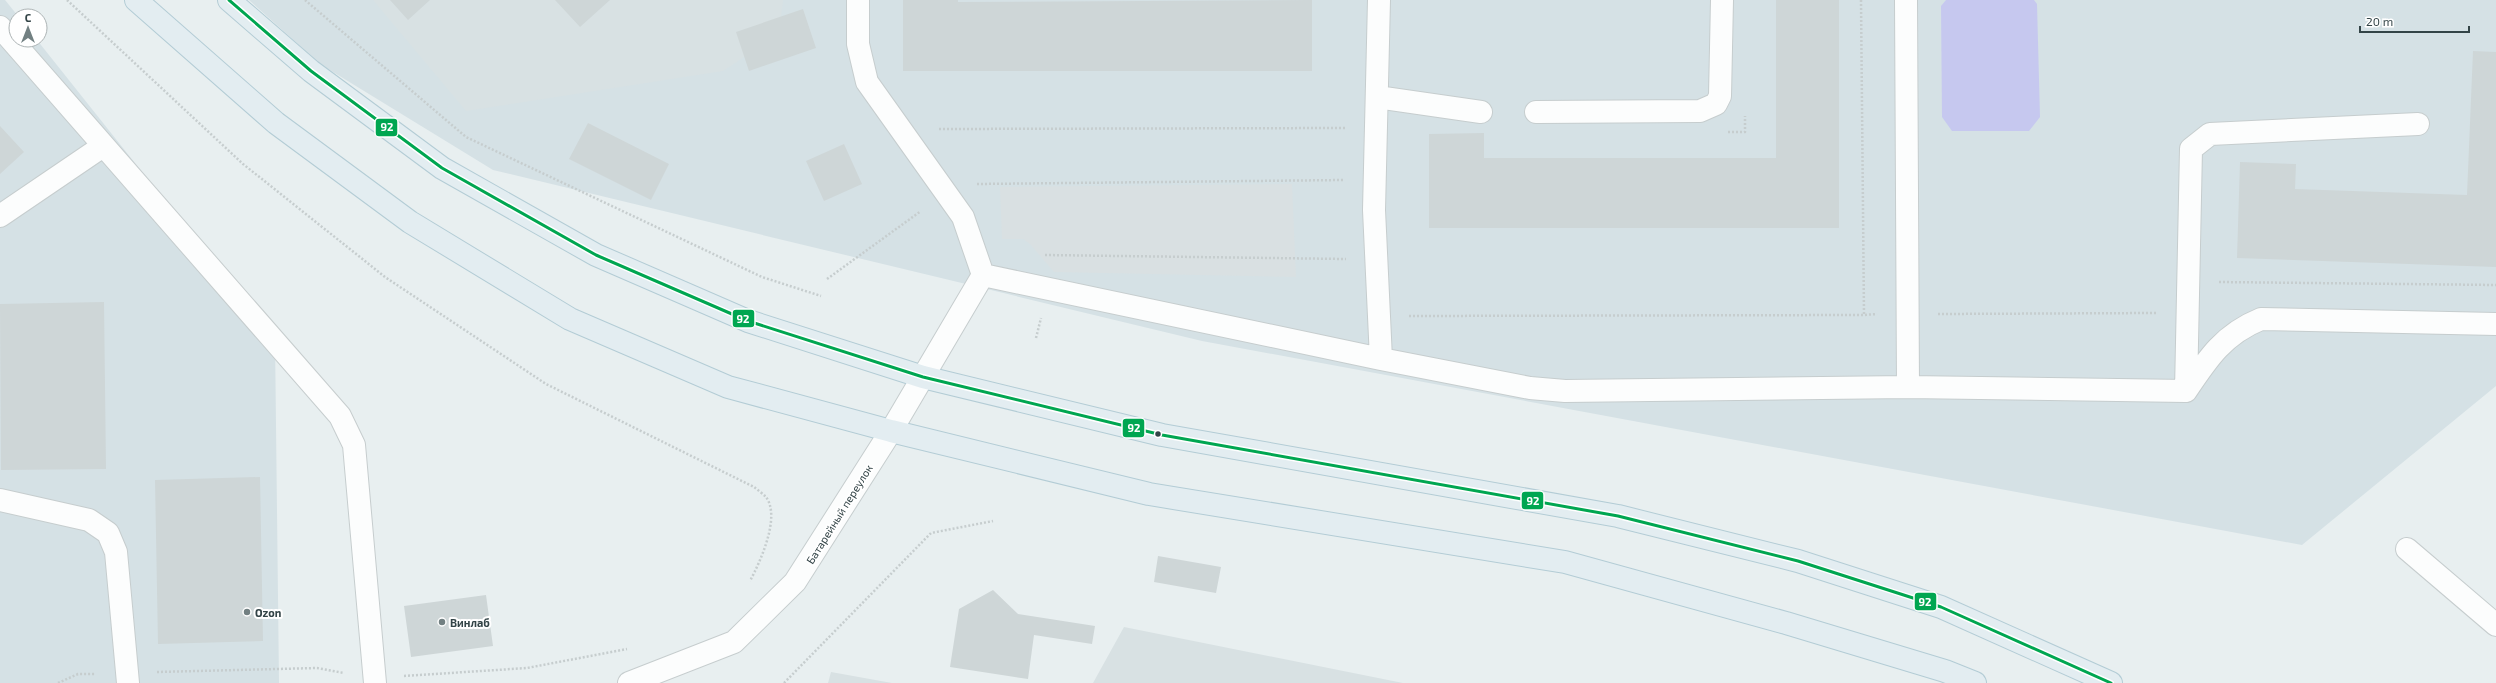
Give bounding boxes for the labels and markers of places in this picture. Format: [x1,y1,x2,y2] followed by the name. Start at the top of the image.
[1153,429,1163,439] unlabelled marker
[255,606,281,619] place label: Ozon
[242,607,252,617] marker: Ozon
[450,616,490,629] place label: Винлаб
[437,617,447,627] marker: Винлаб

